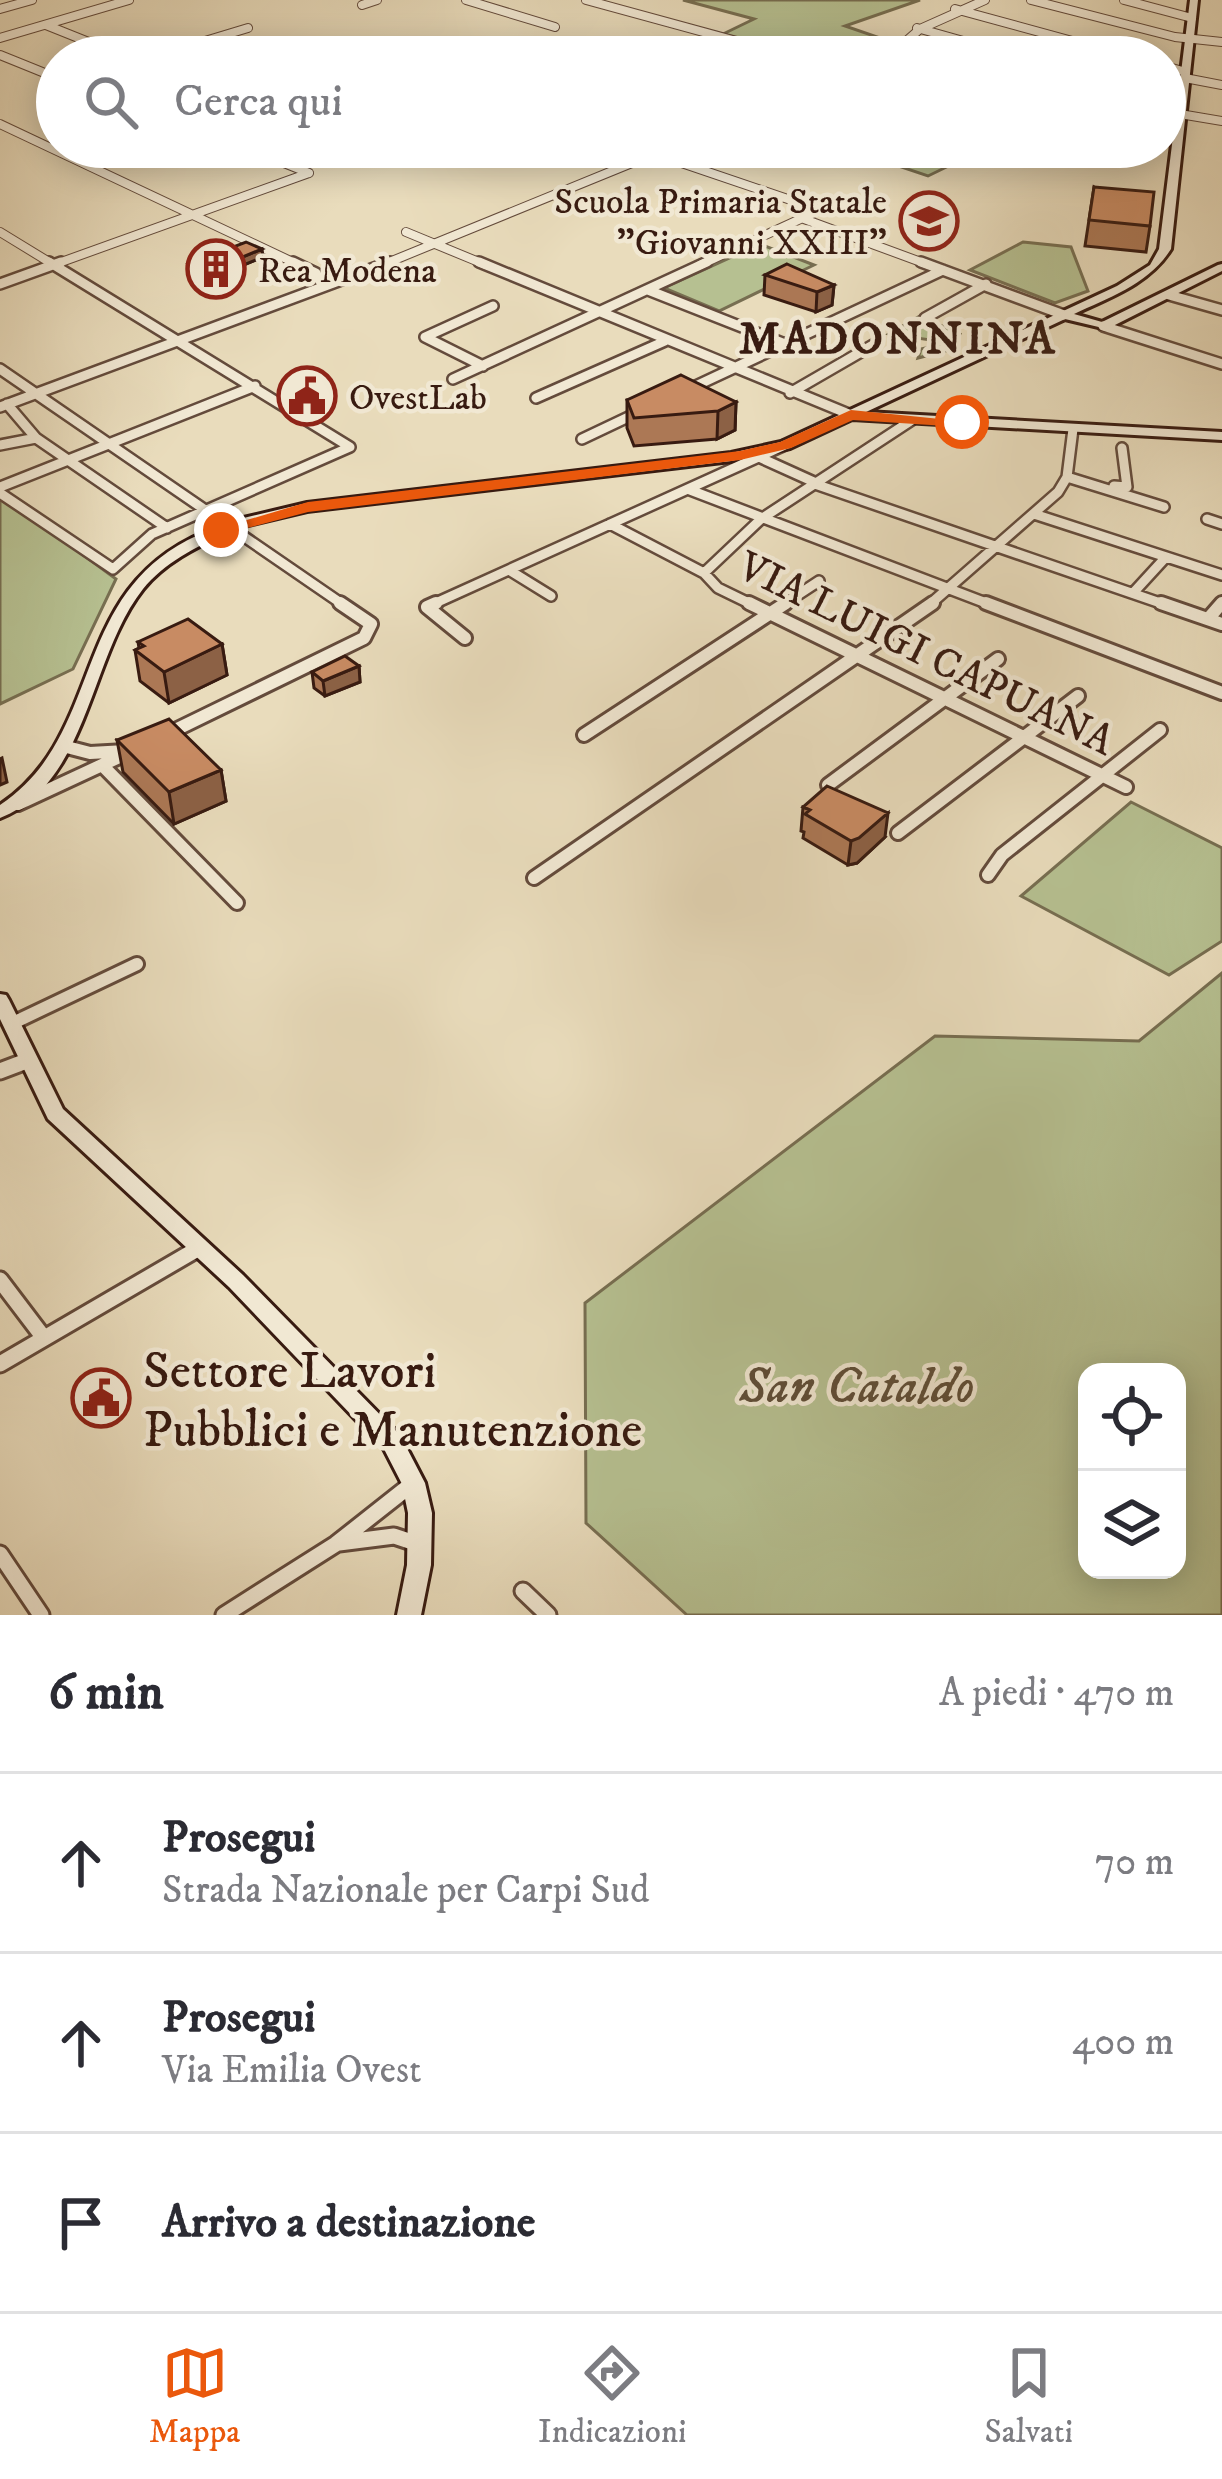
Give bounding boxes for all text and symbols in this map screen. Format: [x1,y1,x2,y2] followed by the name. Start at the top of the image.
[36,36,1186,168] search box
[78,69,144,135] icon: search
[174,74,343,130] text: Cerca qui
[554,180,887,266] place label: Scuola Primaria Statale "Giovanni XXIII"
[898,190,960,252] school or university icon: Scuola Primaria Statale "Giovanni XXIII"
[185,238,247,300] building icon: Rea Modena
[258,249,437,294] place label: Rea Modena
[739,312,1057,368] district label: MADONNINA
[276,365,338,427] public building icon: OvestLab
[349,376,487,421] place label: OvestLab
[935,395,989,449] route start
[194,503,248,557] route end
[728,541,1123,769] street label: VIA LUIGI CAPUANA
[143,1340,642,1463] place label: Settore Lavori Pubblici e Manutenzione
[738,1355,975,1419] park label: San Cataldo
[1078,1363,1186,1579] map controls
[1078,1363,1186,1471] button: locate
[70,1367,132,1429] public building icon: Settore Lavori Pubblici e Manutenzione
[1078,1471,1186,1579] button: layers
[48,1661,164,1725] text: 6 min
[939,1669,1174,1718] text: A piedi · 470 m
[162,1810,316,1866] text: Prosegui
[48,1830,114,1896] icon: ahead
[1095,1838,1174,1887] text: 70 m
[162,1866,649,1915] text: Strada Nazionale per Carpi Sud
[162,1990,316,2046] text: Prosegui
[48,2010,114,2076] icon: ahead
[1072,2018,1174,2067] text: 400 m
[162,2046,421,2095] text: Via Emilia Ovest
[48,2190,114,2256] icon: arrive
[162,2195,535,2251] text: Arrivo a destinazione
[149,2340,240,2453] tab: Mappa
[538,2340,687,2453] tab: Indicazioni
[984,2340,1073,2453] tab: Salvati

